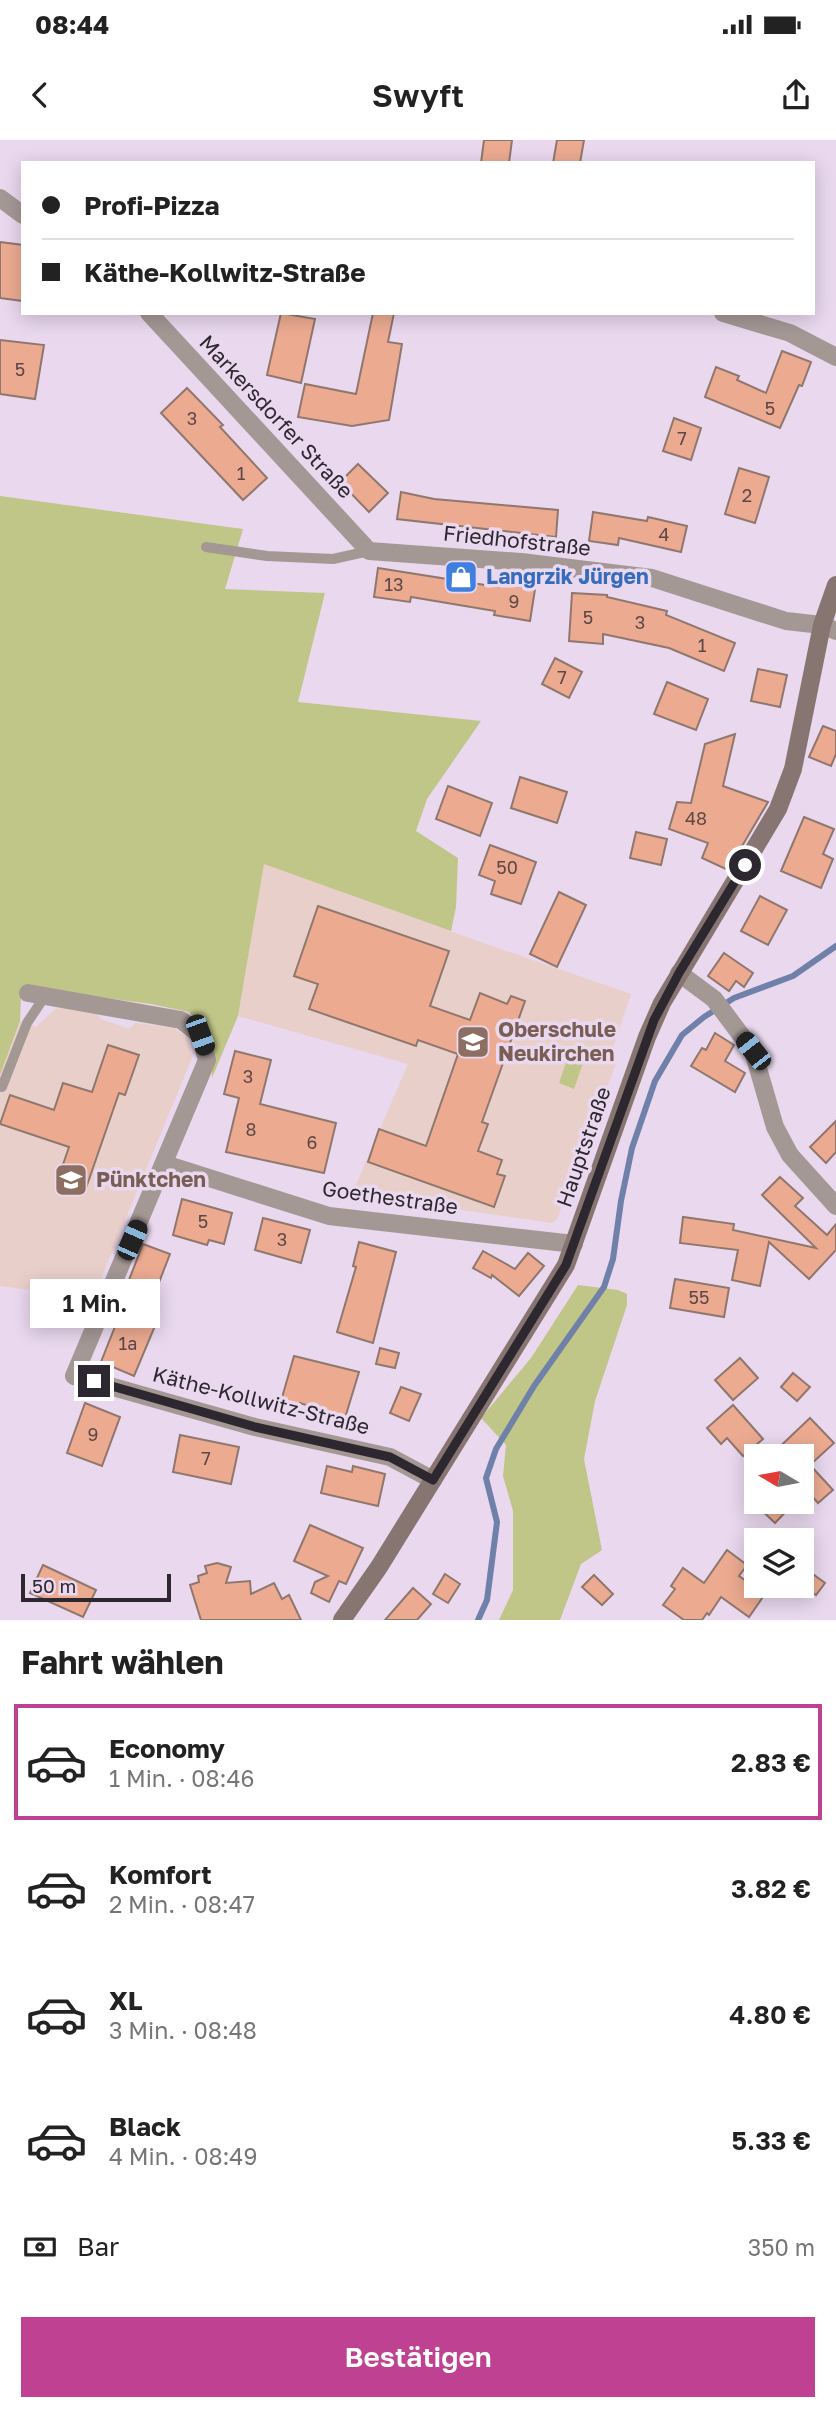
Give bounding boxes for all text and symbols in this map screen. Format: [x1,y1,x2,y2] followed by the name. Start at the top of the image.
[35,9,109,40] text: 08:44
[21,76,59,114] icon: back
[372,76,464,114] text: Swyft
[777,76,815,114] icon: share
[84,190,220,221] text: Profi-Pizza
[84,257,366,288] text: Käthe-Kollwitz-Straße
[194,329,359,503] street label: Markersdorfer Straße
[15,358,25,380] house number: 5
[765,397,775,419] house number: 5
[187,407,197,429] house number: 3
[677,427,687,449] house number: 7
[237,462,246,484] house number: 1
[742,484,752,506] house number: 2
[442,519,592,561] street label: Friedhofstraße
[659,523,670,545] house number: 4
[442,558,480,596] shop icon: Langrzik Jürgen
[486,563,649,589] place label: Langrzik Jürgen
[384,573,404,595] house number: 13
[509,590,519,612] house number: 9
[583,606,593,628] house number: 5
[635,611,645,633] house number: 3
[698,634,707,656] house number: 1
[557,666,567,688] house number: 7
[685,807,707,829] house number: 48
[729,849,761,881] route start
[496,856,518,878] house number: 50
[183,1012,218,1058] car
[498,1016,616,1066] place label: Oberschule Neukirchen
[454,1023,492,1061] school or university icon: Oberschule Neukirchen
[732,1028,775,1074] car
[243,1065,253,1087] house number: 3
[550,1083,616,1210] street label: Hauptstraße
[246,1118,256,1140] house number: 8
[307,1131,317,1153] house number: 6
[52,1161,90,1199] school or university icon: Pünktchen
[96,1166,206,1192] place label: Pünktchen
[321,1175,460,1219] street label: Goethestraße
[198,1210,208,1232] house number: 5
[114,1217,151,1263] car
[277,1228,287,1250] house number: 3
[29,1280,159,1328] callout: 1 Min.
[689,1286,709,1308] house number: 55
[63,1289,127,1317] text: 1 Min.
[119,1332,137,1354] house number: 1a
[150,1360,372,1440] street label: Käthe-Kollwitz-Straße
[78,1365,110,1397] route end
[88,1423,98,1445] house number: 9
[744,1444,814,1514] north arrow
[744,1444,814,1598] map controls
[201,1447,211,1469] house number: 7
[744,1528,814,1598] button: layers
[21,1571,172,1603] scale bar
[32,1574,76,1597] text: 50 m
[21,1643,224,1681] text: Fahrt wählen
[25,1731,88,1794] icon: car
[109,1733,225,1764] text: Economy
[731,1747,811,1778] text: 2.83 €
[109,1764,254,1792] text: 1 Min. · 08:46
[25,1857,88,1920] icon: car
[109,1859,212,1890] text: Komfort
[731,1873,811,1904] text: 3.82 €
[109,1890,255,1918] text: 2 Min. · 08:47
[25,1983,88,2046] icon: car
[109,1985,143,2016] text: XL
[729,1999,811,2030] text: 4.80 €
[109,2016,257,2044] text: 3 Min. · 08:48
[25,2109,88,2172] icon: car
[109,2111,181,2142] text: Black
[732,2125,811,2156] text: 5.33 €
[109,2142,257,2170] text: 4 Min. · 08:49
[21,2228,59,2266] icon: cash
[77,2231,119,2262] text: Bar
[748,2233,815,2261] text: 350 m
[21,2317,815,2397] button: Bestätigen

